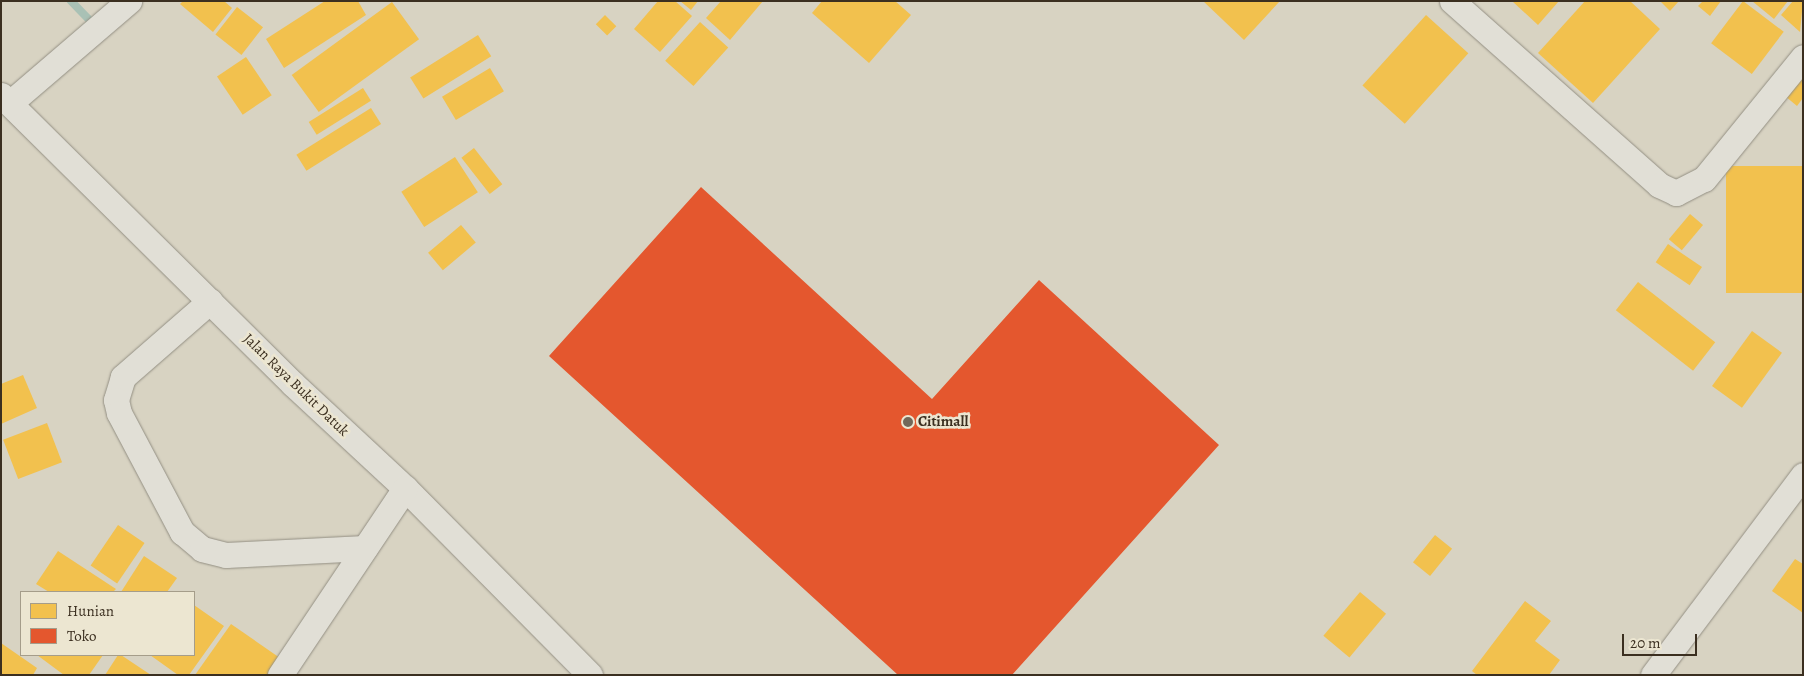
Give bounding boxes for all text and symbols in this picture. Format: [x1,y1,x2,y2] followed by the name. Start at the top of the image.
[239,330,353,440] street label: Jalan Raya Bukit Datuk
[918,413,968,431] place label: Citimall
[902,416,914,428] marker: Citimall
[20,591,195,656] legend
[67,601,114,621] text: Hunian
[1624,624,1699,656] scale bar
[67,626,96,646] text: Toko
[1630,633,1661,653] text: 20 m

